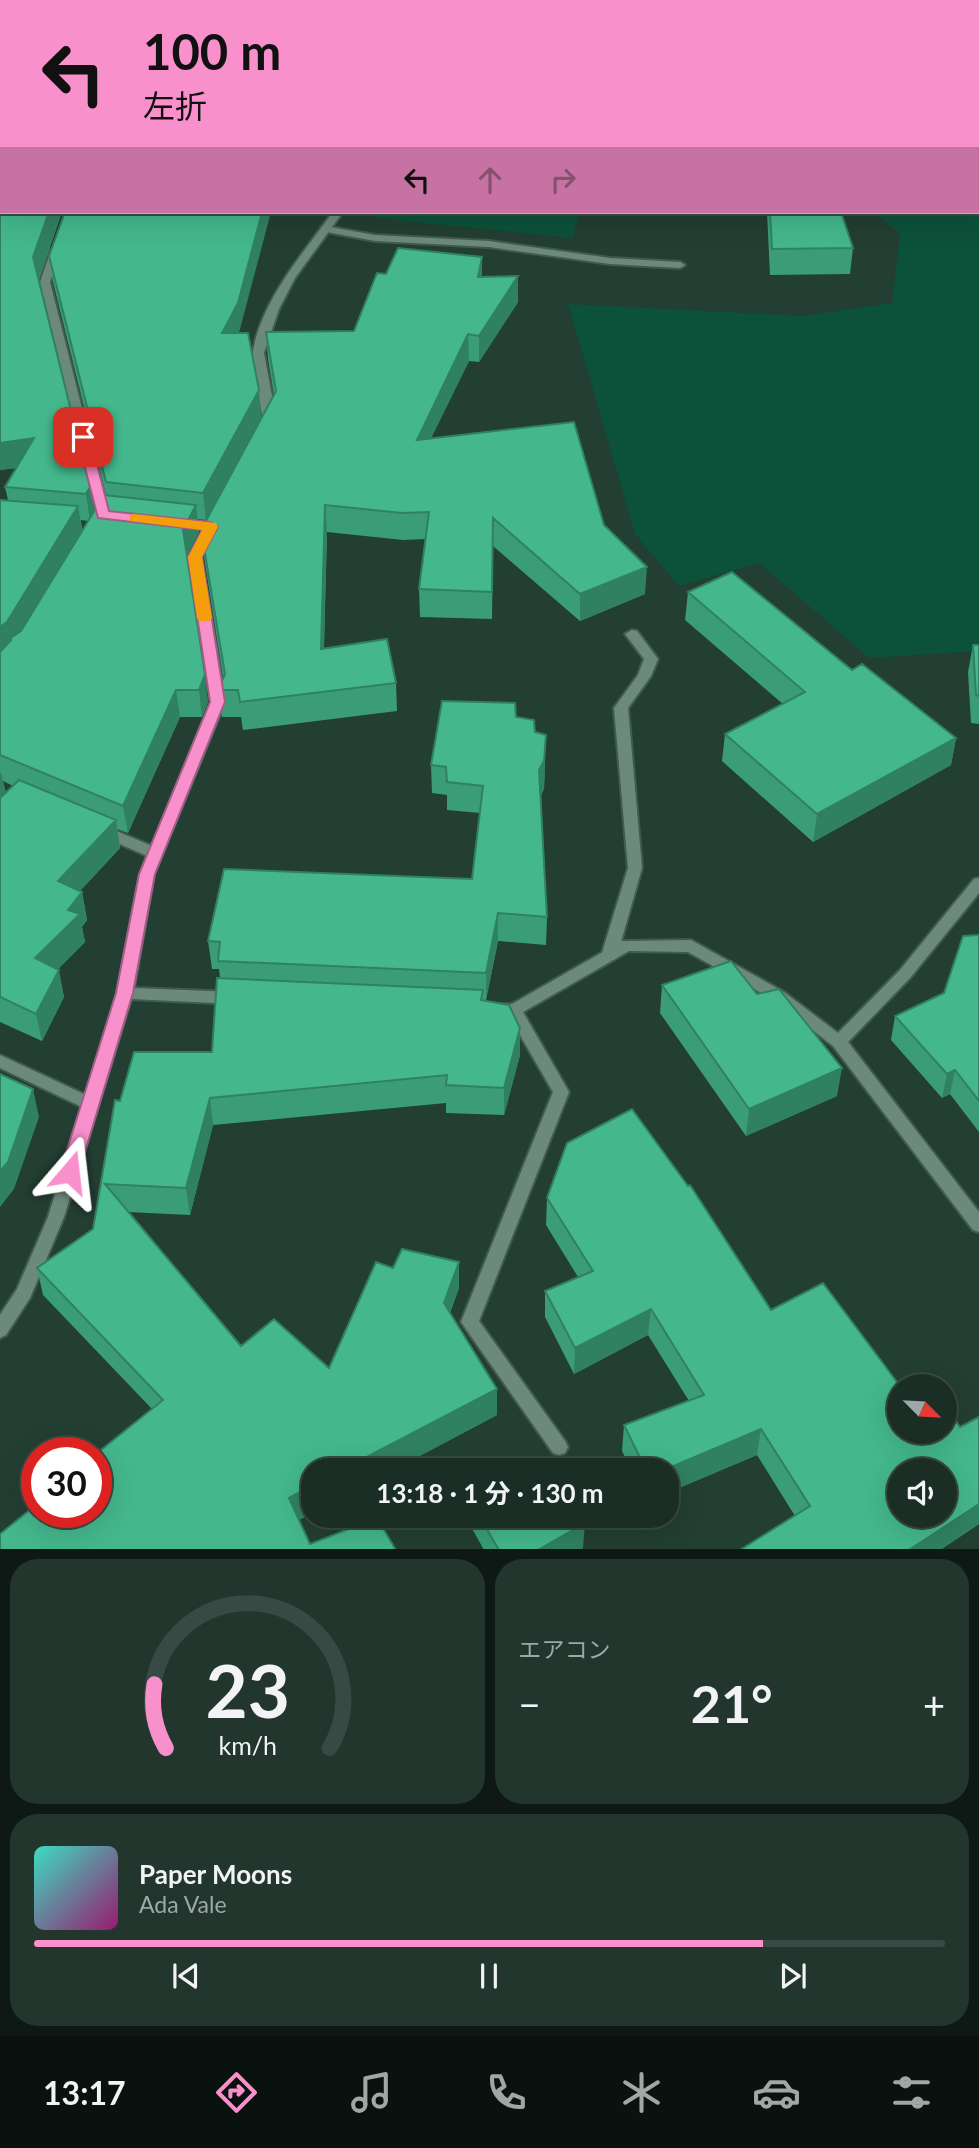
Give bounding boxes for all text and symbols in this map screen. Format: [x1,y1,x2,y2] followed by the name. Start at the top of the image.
[143,22,281,80] text: 100 m
[28,28,119,119] icon: left
[143,86,207,125] text: 左折
[398,161,436,199] icon: left
[471,161,509,199] icon: ahead
[544,161,582,199] icon: right
[53,407,113,467] pin
[64,418,102,456] icon: arrive
[33,1135,107,1209] position arrow
[887,1374,957,1444] north arrow
[887,1374,957,1528] map controls
[21,1437,112,1528] speed limit sign: 30
[887,1458,957,1528] button: sound
[376,1477,604,1509] text: 13:18 · 1 分 · 130 m
[519,1635,611,1663] text: エアコン
[205,1646,289,1734] text: 23
[691,1672,773,1734] text: 21°
[519,1681,541,1727] text: −
[923,1681,945,1727] text: +
[218,1729,277,1759] text: km/h
[139,1858,292,1890] text: Paper Moons
[139,1890,227,1918] text: Ada Vale
[167,1957,205,1995] icon: previous
[470,1957,508,1995] icon: pause
[774,1957,812,1995] icon: next
[212,2068,261,2117] icon: directions
[347,2068,396,2117] icon: music
[482,2068,531,2117] icon: phone
[617,2068,666,2117] icon: climate
[752,2068,801,2117] icon: car
[887,2068,936,2117] icon: filters
[43,2073,126,2112] text: 13:17

